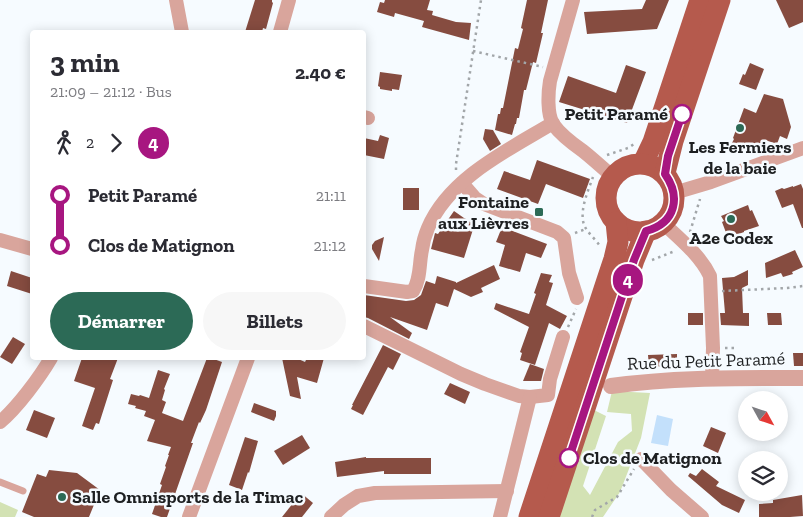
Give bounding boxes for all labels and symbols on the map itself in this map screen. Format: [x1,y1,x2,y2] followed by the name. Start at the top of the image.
[565,103,668,125] place label: Petit Paramé
[672,104,692,124] marker: Petit Paramé
[734,122,746,134] marker: Les Fermiers de la baie
[689,136,791,179] place label: Les Fermiers de la baie
[438,191,529,234] place label: Fontaine aux Lièvres
[533,206,545,218] marker: Fontaine aux Lièvres
[725,213,737,225] marker: A2e Codex
[689,227,773,249] place label: A2e Codex
[612,264,644,296] line badge: 4
[627,347,785,375] street label: Rue du Petit Paramé
[738,391,788,441] north arrow
[583,447,722,469] place label: Clos de Matignon
[559,448,579,468] marker: Clos de Matignon
[72,486,304,508] place label: Salle Omnisports de la Timac
[56,491,68,503] marker: Salle Omnisports de la Timac

